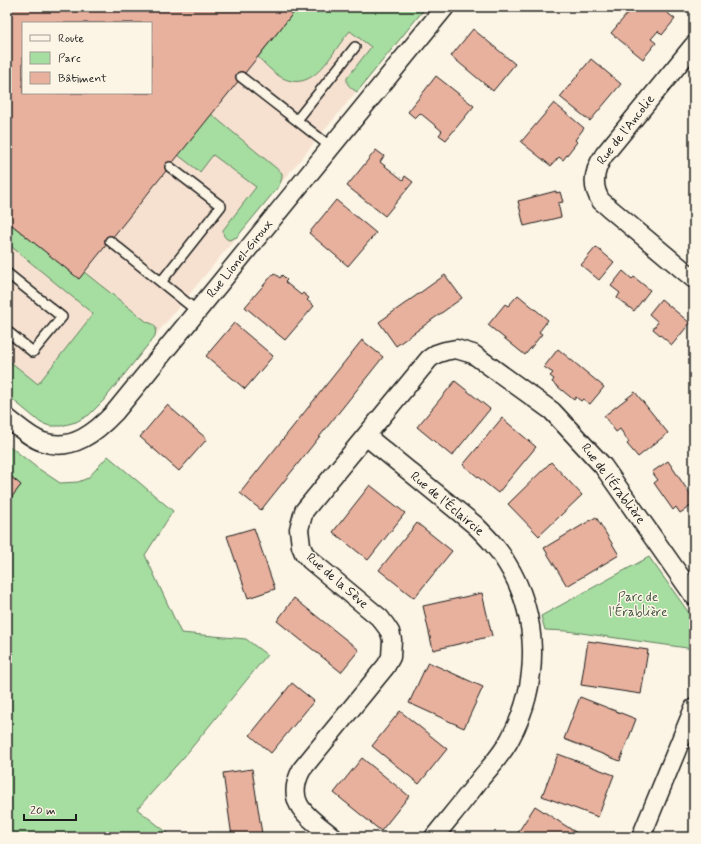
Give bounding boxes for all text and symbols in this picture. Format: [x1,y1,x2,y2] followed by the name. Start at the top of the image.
[22,22,152,94] legend
[58,31,84,47] text: Route
[58,51,81,67] text: Parc
[58,71,107,87] text: Bâtiment
[593,91,659,169] street label: Rue de l'Ancolie
[203,216,277,302] street label: Rue Lionel-Giroux
[577,440,650,528] street label: Rue de l'Érablière
[407,467,488,540] street label: Rue de l'Éclaircie
[302,549,372,613] street label: Rue de la Sève
[609,589,667,621] park label: Parc de l'Érablière
[24,796,76,822] scale bar
[30,803,56,819] text: 20 m

